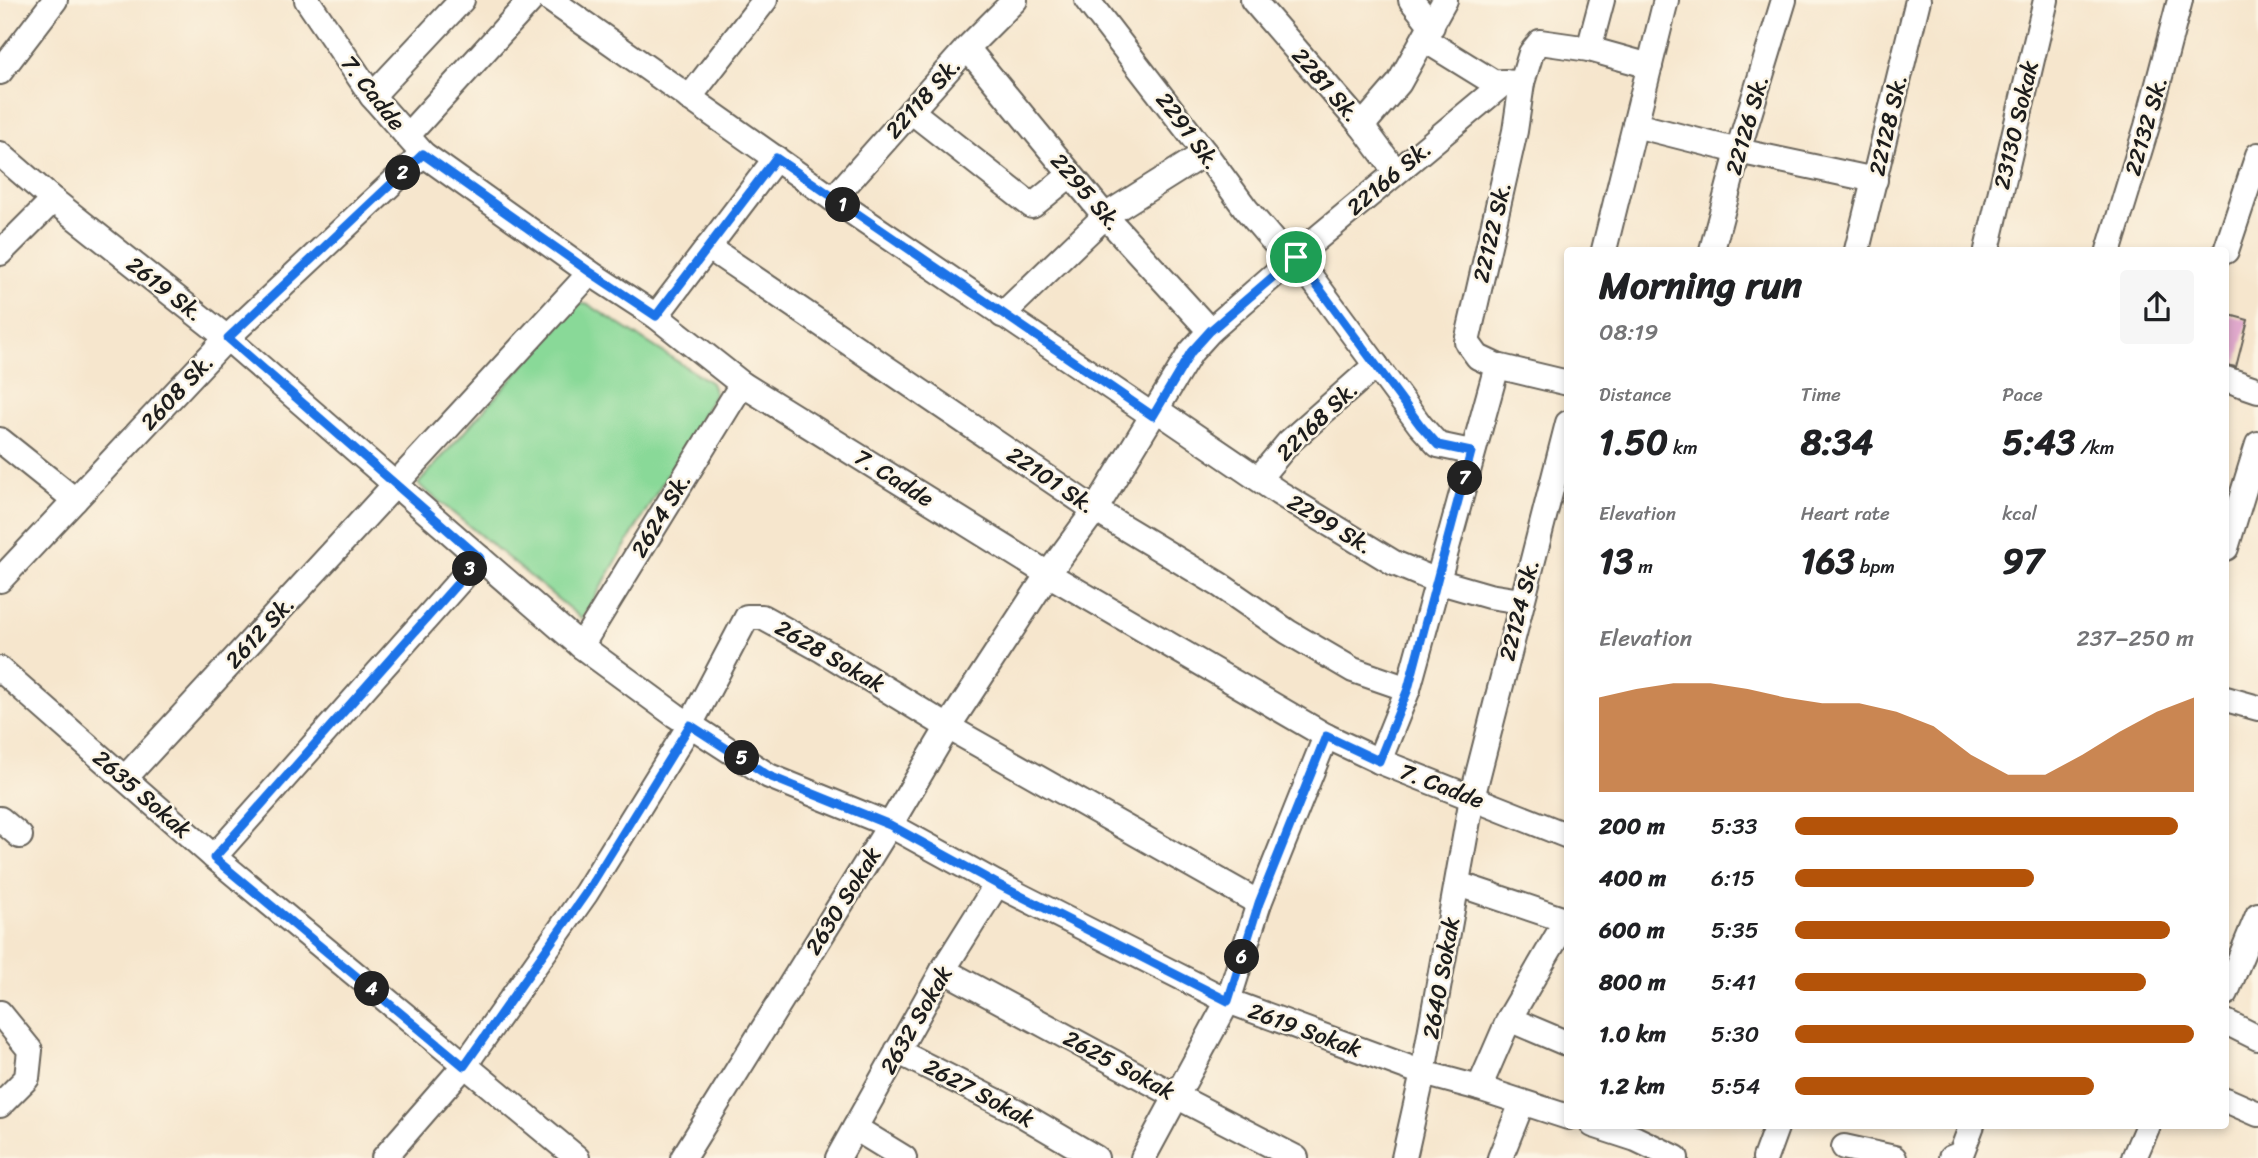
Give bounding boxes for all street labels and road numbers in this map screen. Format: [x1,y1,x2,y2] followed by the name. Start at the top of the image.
[1281,38,1371,132] street label: 2281 Sk.
[330,46,416,140] street label: 7. Cadde
[874,47,972,149] street label: 22118 Sk.
[1981,57,2051,193] street label: 23130 Sokak
[1713,70,1781,180] street label: 22126 Sk.
[1856,70,1920,180] street label: 22128 Sk.
[2112,71,2180,181] street label: 22132 Sk.
[1145,83,1231,179] street label: 2291 Sk.
[1337,129,1441,227] street label: 22166 Sk.
[1040,143,1132,241] street label: 2295 Sk.
[1460,177,1524,287] street label: 22122 Sk.
[117,245,213,333] street label: 2619 Sk.
[130,344,224,440] street label: 2608 Sk.
[1266,371,1368,471] street label: 22168 Sk.
[998,435,1104,525] street label: 22101 Sk.
[846,437,942,519] street label: 7. Cadde
[619,464,703,566] street label: 2624 Sk.
[1279,482,1381,566] street label: 2299 Sk.
[1487,555,1551,665] street label: 22124 Sk.
[215,585,305,679] street label: 2612 Sk.
[767,608,893,704] street label: 2628 Sokak
[83,739,201,849] street label: 2635 Sokak
[1394,751,1491,821] street label: 7. Cadde
[793,839,893,963] street label: 2630 Sokak
[1410,914,1472,1042] street label: 2640 Sokak
[868,958,964,1082] street label: 2632 Sokak
[1242,990,1368,1070] street label: 2619 Sokak
[1056,1018,1182,1112] street label: 2625 Sokak
[916,1047,1042,1139] street label: 2627 Sokak

